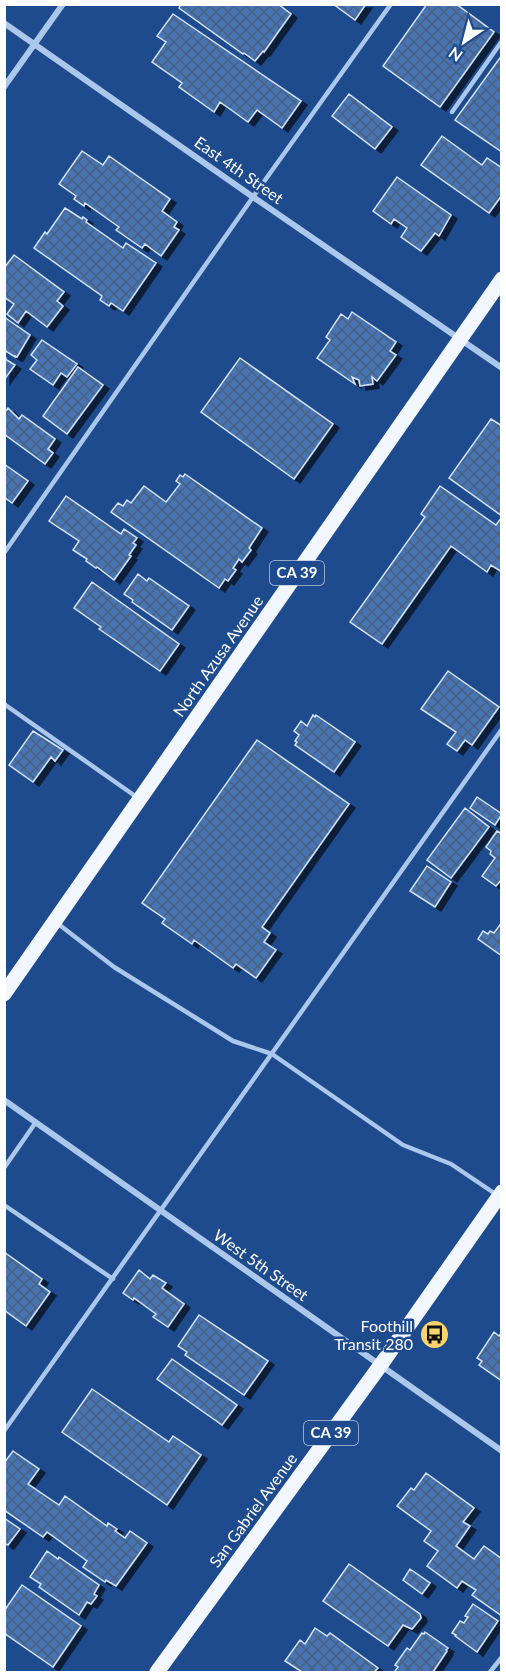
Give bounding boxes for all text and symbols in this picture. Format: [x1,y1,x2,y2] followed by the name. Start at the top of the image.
[434,12,494,72] north arrow
[445,43,466,66] text: N
[191,132,288,207] street label: East 4th Street
[270,561,324,585] road number: CA 39
[169,591,267,720] street label: North Azusa Avenue
[210,1225,312,1304] street label: West 5th Street
[334,1316,413,1353] place label: Foothill Transit 280
[418,1319,450,1351] bus stop icon: Foothill Transit 280
[304,1421,358,1445] road number: CA 39
[205,1449,300,1571] street label: San Gabriel Avenue

